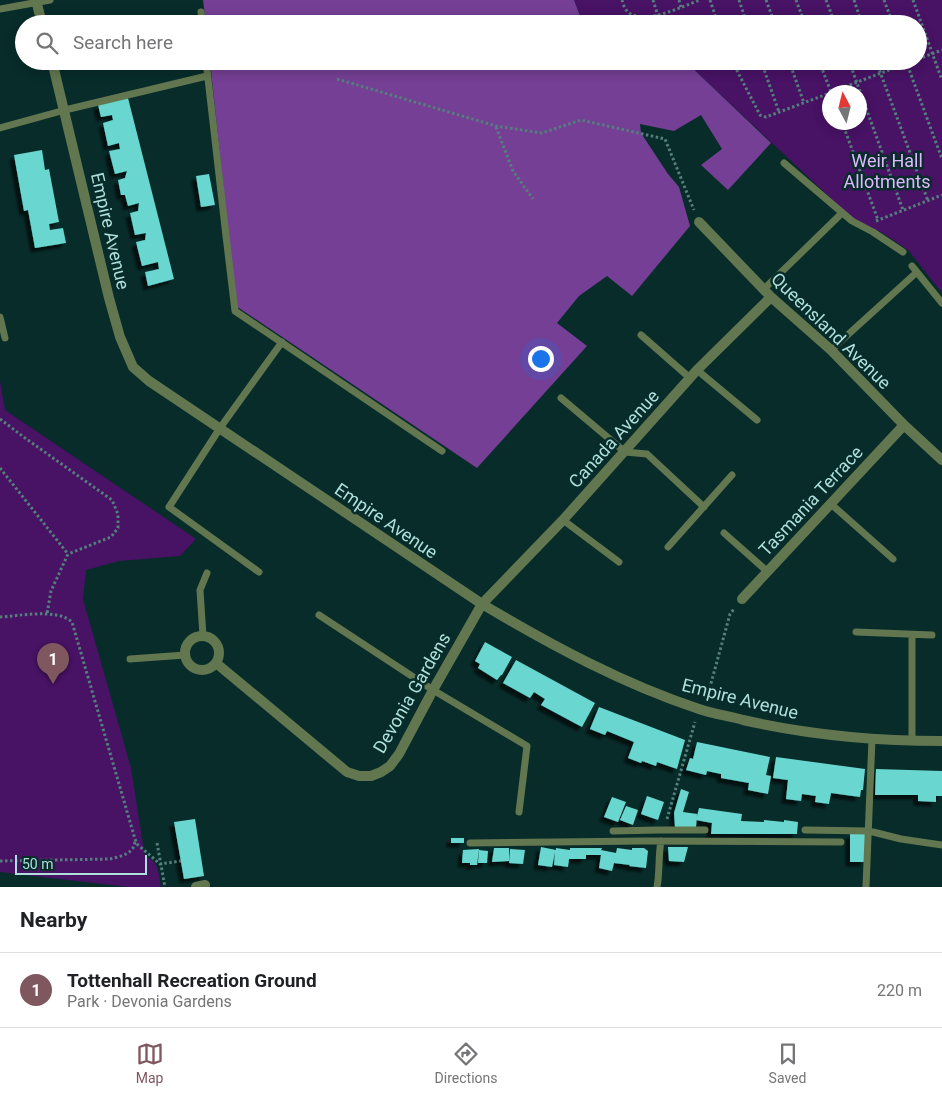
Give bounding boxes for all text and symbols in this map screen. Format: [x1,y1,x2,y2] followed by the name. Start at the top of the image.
[15,15,927,70] search box
[33,29,61,57] icon: search
[73,31,173,54] text: Search here
[822,85,867,130] north arrow
[843,150,931,192] park label: Weir Hall Allotments
[87,170,134,291] street label: Empire Avenue
[767,268,896,393] street label: Queensland Avenue
[528,346,554,372] your location
[564,385,663,492] street label: Canada Avenue
[754,441,867,560] street label: Tasmania Terrace
[331,479,442,563] street label: Empire Avenue
[369,629,455,757] street label: Devonia Gardens
[37,643,69,684] pin: 1
[680,674,801,723] street label: Empire Avenue
[15,852,148,875] scale bar
[22,856,54,872] text: 50 m
[20,908,87,932] text: Nearby
[67,969,317,992] text: Tottenhall Recreation Ground
[31,981,41,1000] text: 1
[877,981,922,1000] text: 220 m
[67,992,232,1011] text: Park · Devonia Gardens
[136,1040,164,1086] tab: Map
[435,1040,498,1086] tab: Directions
[769,1040,806,1086] tab: Saved

